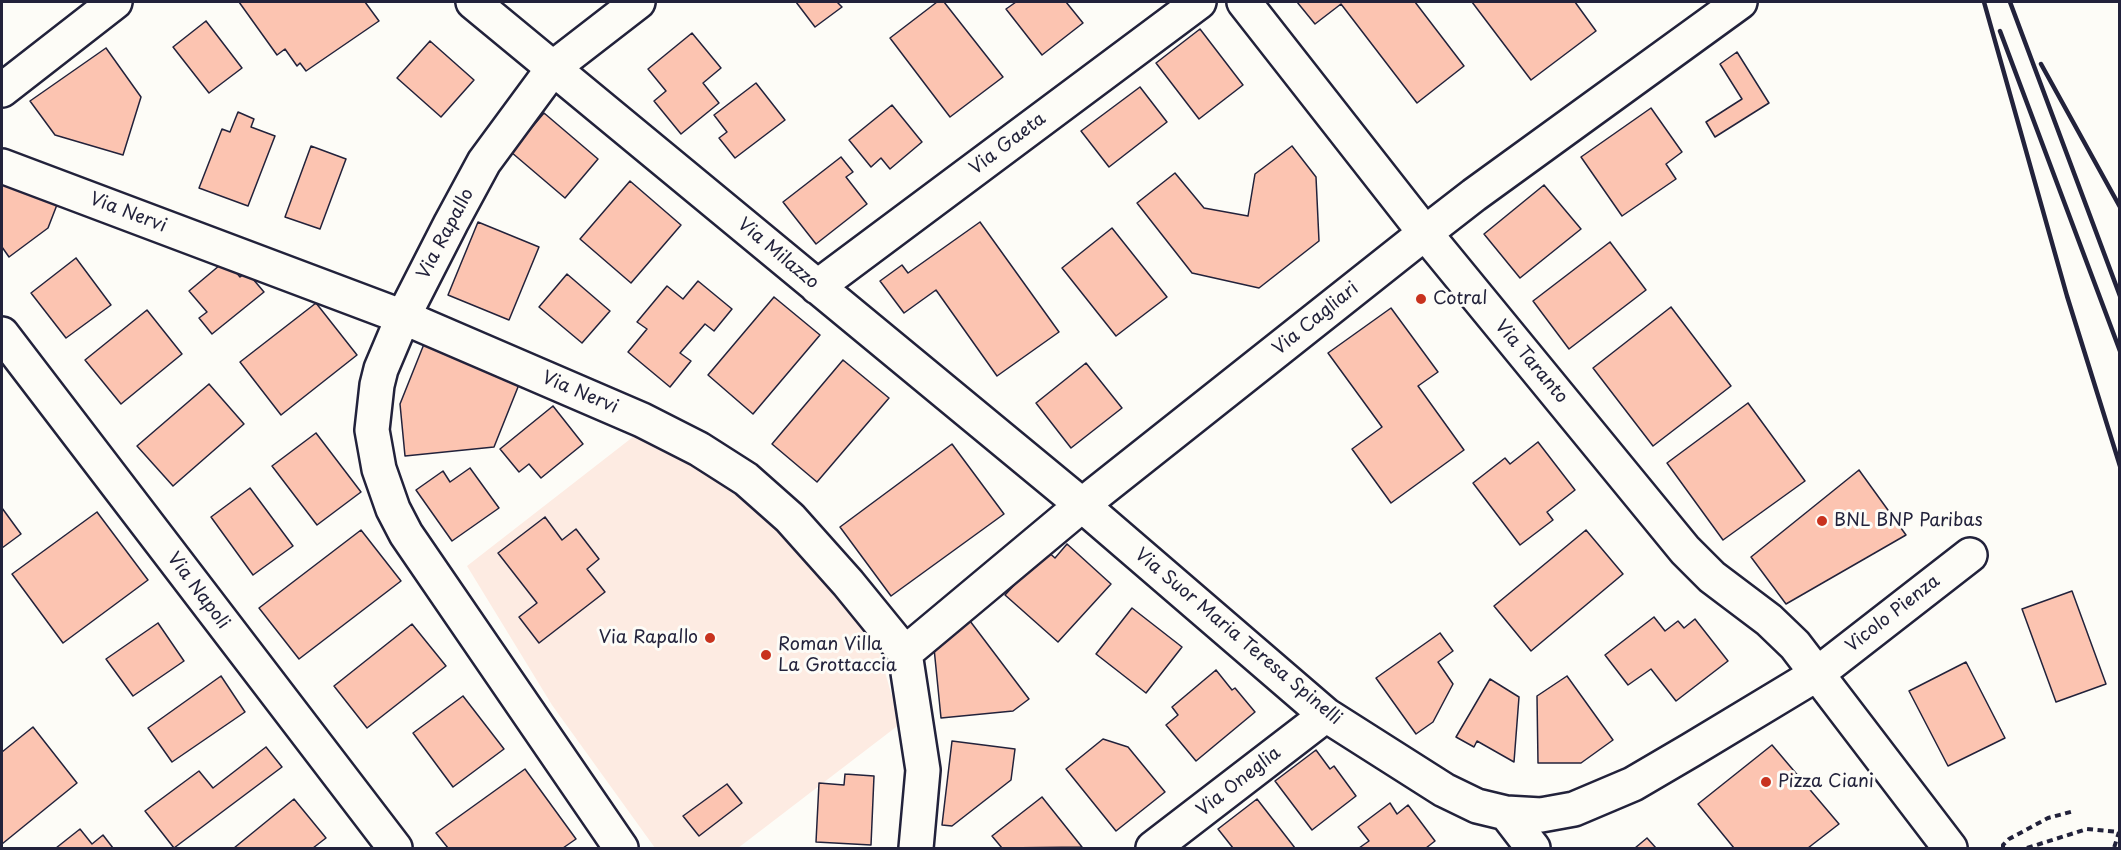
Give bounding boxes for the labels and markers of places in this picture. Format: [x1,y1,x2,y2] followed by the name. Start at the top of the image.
[1433,288,1487,310] place label: Cotral
[1414,292,1428,306] marker: Cotral
[1834,510,1983,532] place label: BNL BNP Paribas
[1815,514,1829,528] marker: BNL BNP Paribas
[599,627,698,649] place label: Via Rapallo
[703,631,717,645] marker: Via Rapallo
[778,634,897,676] place label: Roman Villa La Grottaccia
[759,648,773,662] marker: Roman Villa La Grottaccia
[1778,771,1874,793] place label: Pizza Ciani
[1759,775,1773,789] marker: Pizza Ciani

